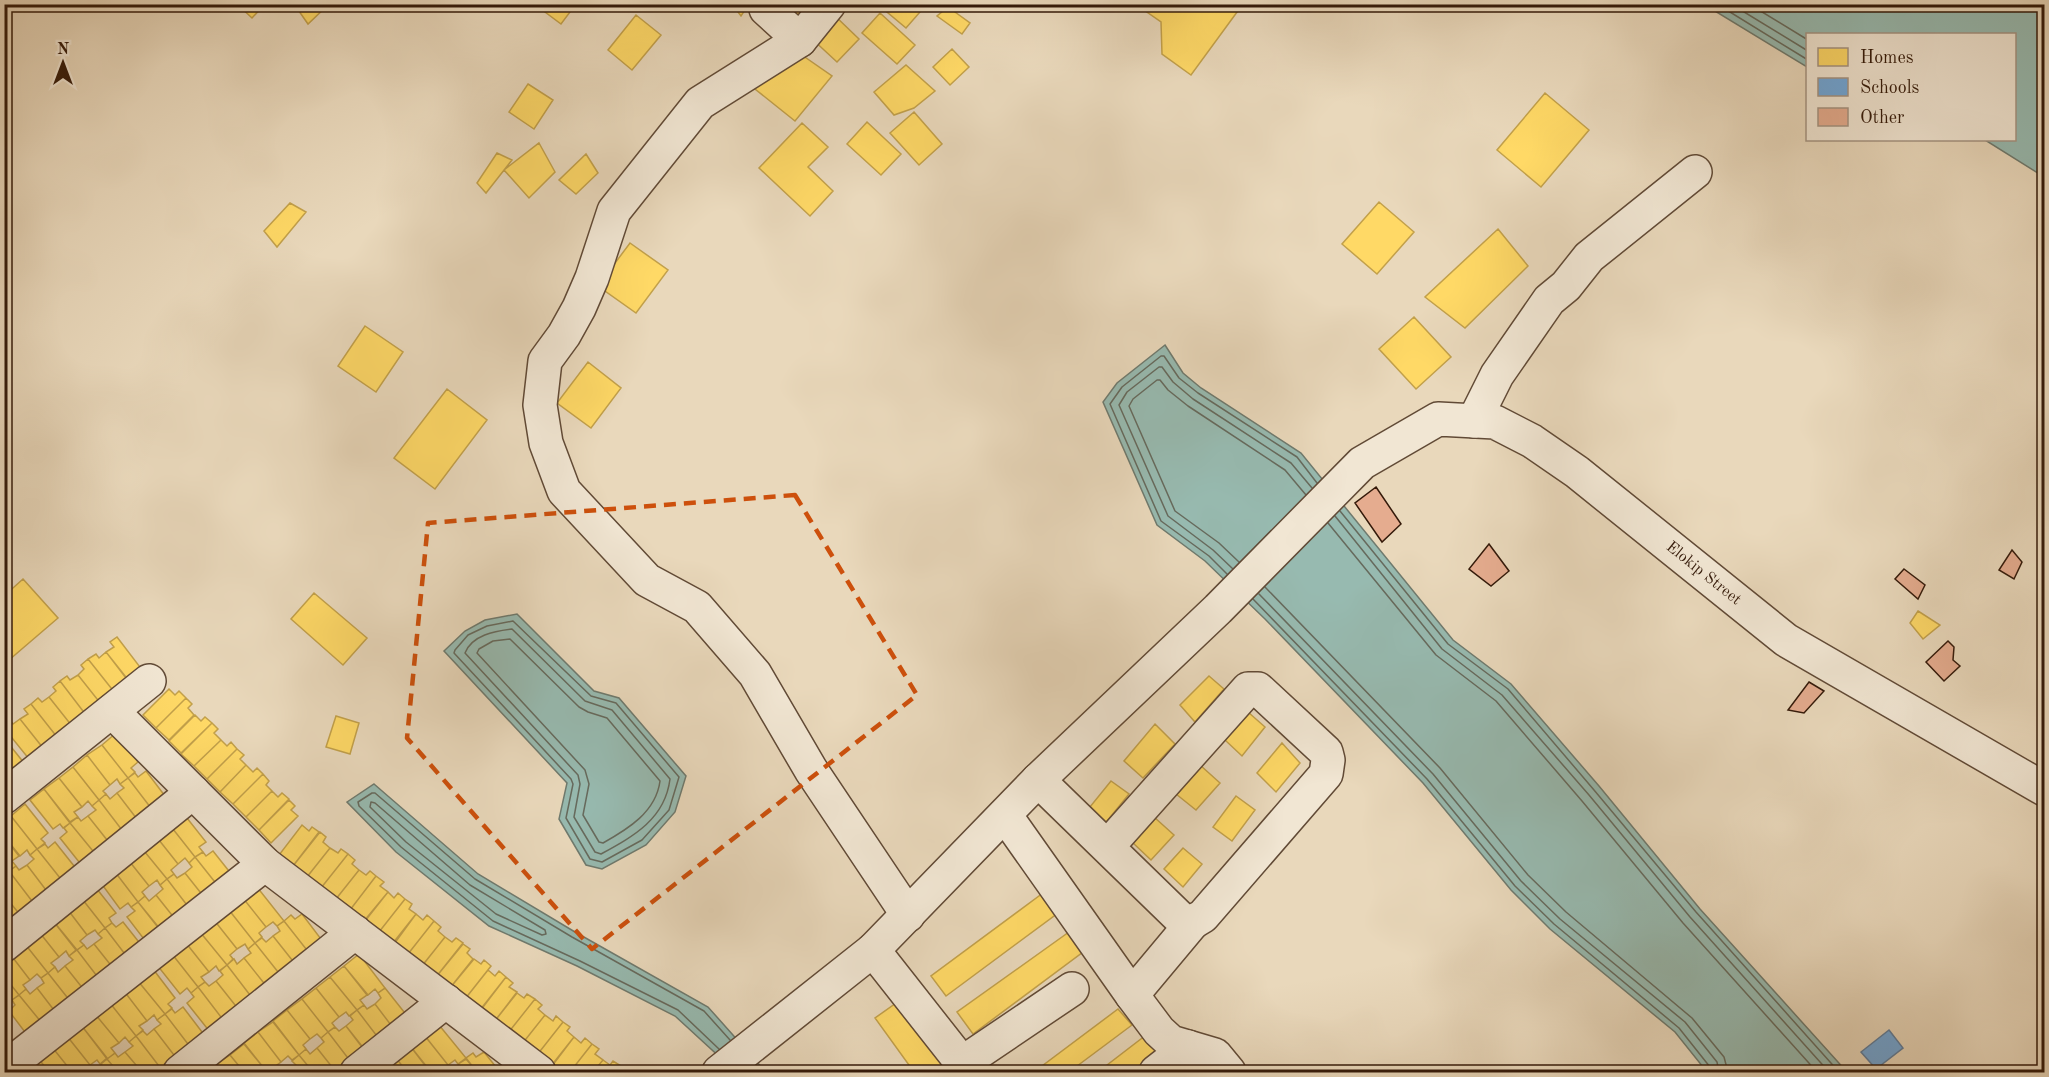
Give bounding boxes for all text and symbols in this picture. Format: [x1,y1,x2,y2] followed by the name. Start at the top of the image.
[33,33,93,93] north arrow
[1806,33,2016,141] legend
[57,42,70,58] text: N
[1860,49,1914,67] text: Homes
[1860,79,1920,97] text: Schools
[1860,109,1905,127] text: Other
[1663,539,1744,609] street label: Elokip Street

